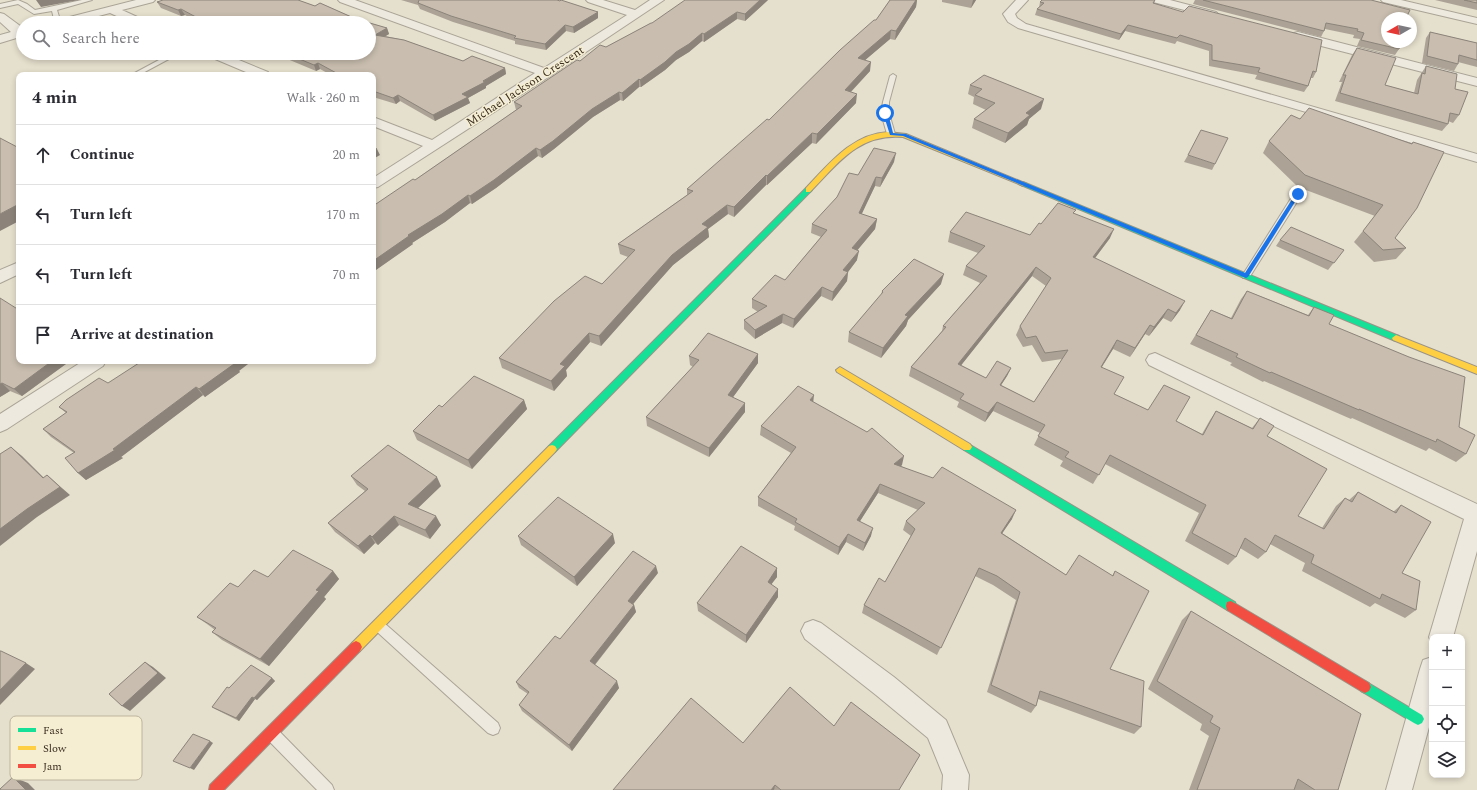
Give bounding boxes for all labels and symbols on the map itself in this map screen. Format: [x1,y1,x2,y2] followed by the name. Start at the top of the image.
[1381,12,1417,48] north arrow
[462,41,588,132] street label: Michael Jackson Crescent
[876,104,894,122] route start
[1289,185,1307,203] route end
[10,716,142,780] legend
[43,722,64,739] text: Fast
[43,740,67,757] text: Slow
[43,758,62,775] text: Jam

